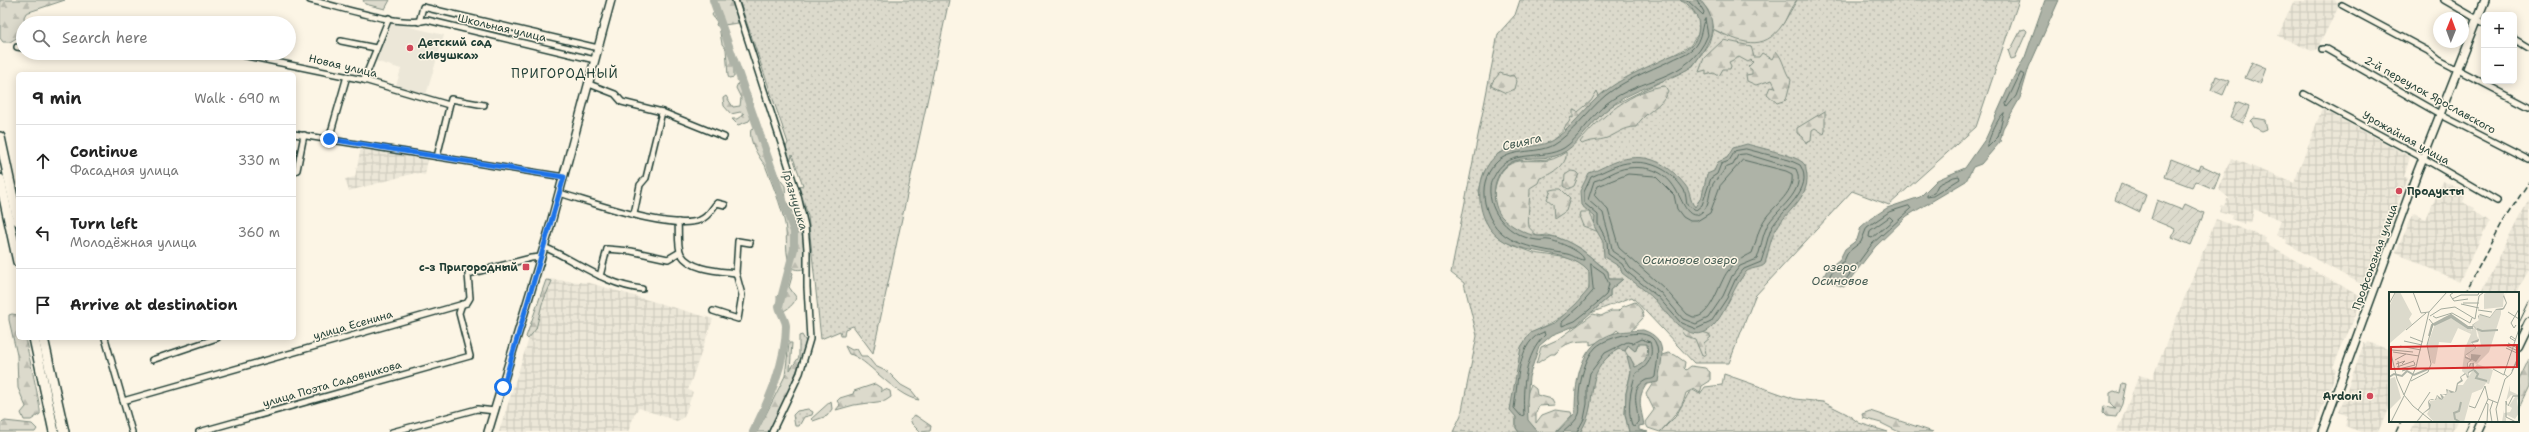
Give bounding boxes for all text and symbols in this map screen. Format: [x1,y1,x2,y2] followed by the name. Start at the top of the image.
[456,11,548,46] street label: Школьная улица
[2433,12,2469,48] north arrow
[2481,12,2517,84] map controls
[2481,12,2517,48] button: +
[16,16,296,60] search box
[30,27,52,49] icon: search
[62,28,148,48] text: Search here
[418,35,492,63] place label: Детский сад «Ивушка»
[405,43,415,53] marker: Детский сад «Ивушка»
[2481,48,2517,84] button: −
[307,51,379,81] street label: Новая улица
[2362,53,2499,138] street label: 2-й переулок Ярославского
[511,64,619,82] district label: ПРИГОРОДНЫЙ
[32,87,82,109] text: 9 min
[194,90,280,107] text: Walk · 690 m
[2360,108,2453,168] street label: Урожайная улица
[320,130,338,148] route end
[1500,130,1544,154] water label: Свияга
[70,142,138,162] text: Continue
[32,150,54,172] icon: ahead
[238,152,280,169] text: 330 m
[70,162,179,179] text: Фасадная улица
[778,168,812,232] water label: Грязнушка
[2407,184,2465,199] place label: Продукты
[2394,186,2404,196] marker: Продукты
[2349,202,2401,312] street label: Профсоюзная улица
[70,214,138,234] text: Turn left
[32,222,54,244] icon: left
[238,224,280,241] text: 360 m
[70,234,197,251] text: Молодёжная улица
[1642,252,1738,268] water label: Осиновое озеро
[1811,259,1869,289] water label: озеро Осиновое
[419,260,518,275] place label: с-з Пригородный
[521,262,531,272] marker: с-з Пригородный
[2389,292,2519,422] inset map
[32,294,54,316] icon: arrive
[70,295,238,315] text: Arrive at destination
[312,306,395,344] street label: улица Есенина
[261,357,403,411] street label: улица Поэта Садовникова
[494,378,512,396] route start
[2323,389,2362,404] place label: Ardoni
[2365,391,2375,401] marker: Ardoni

